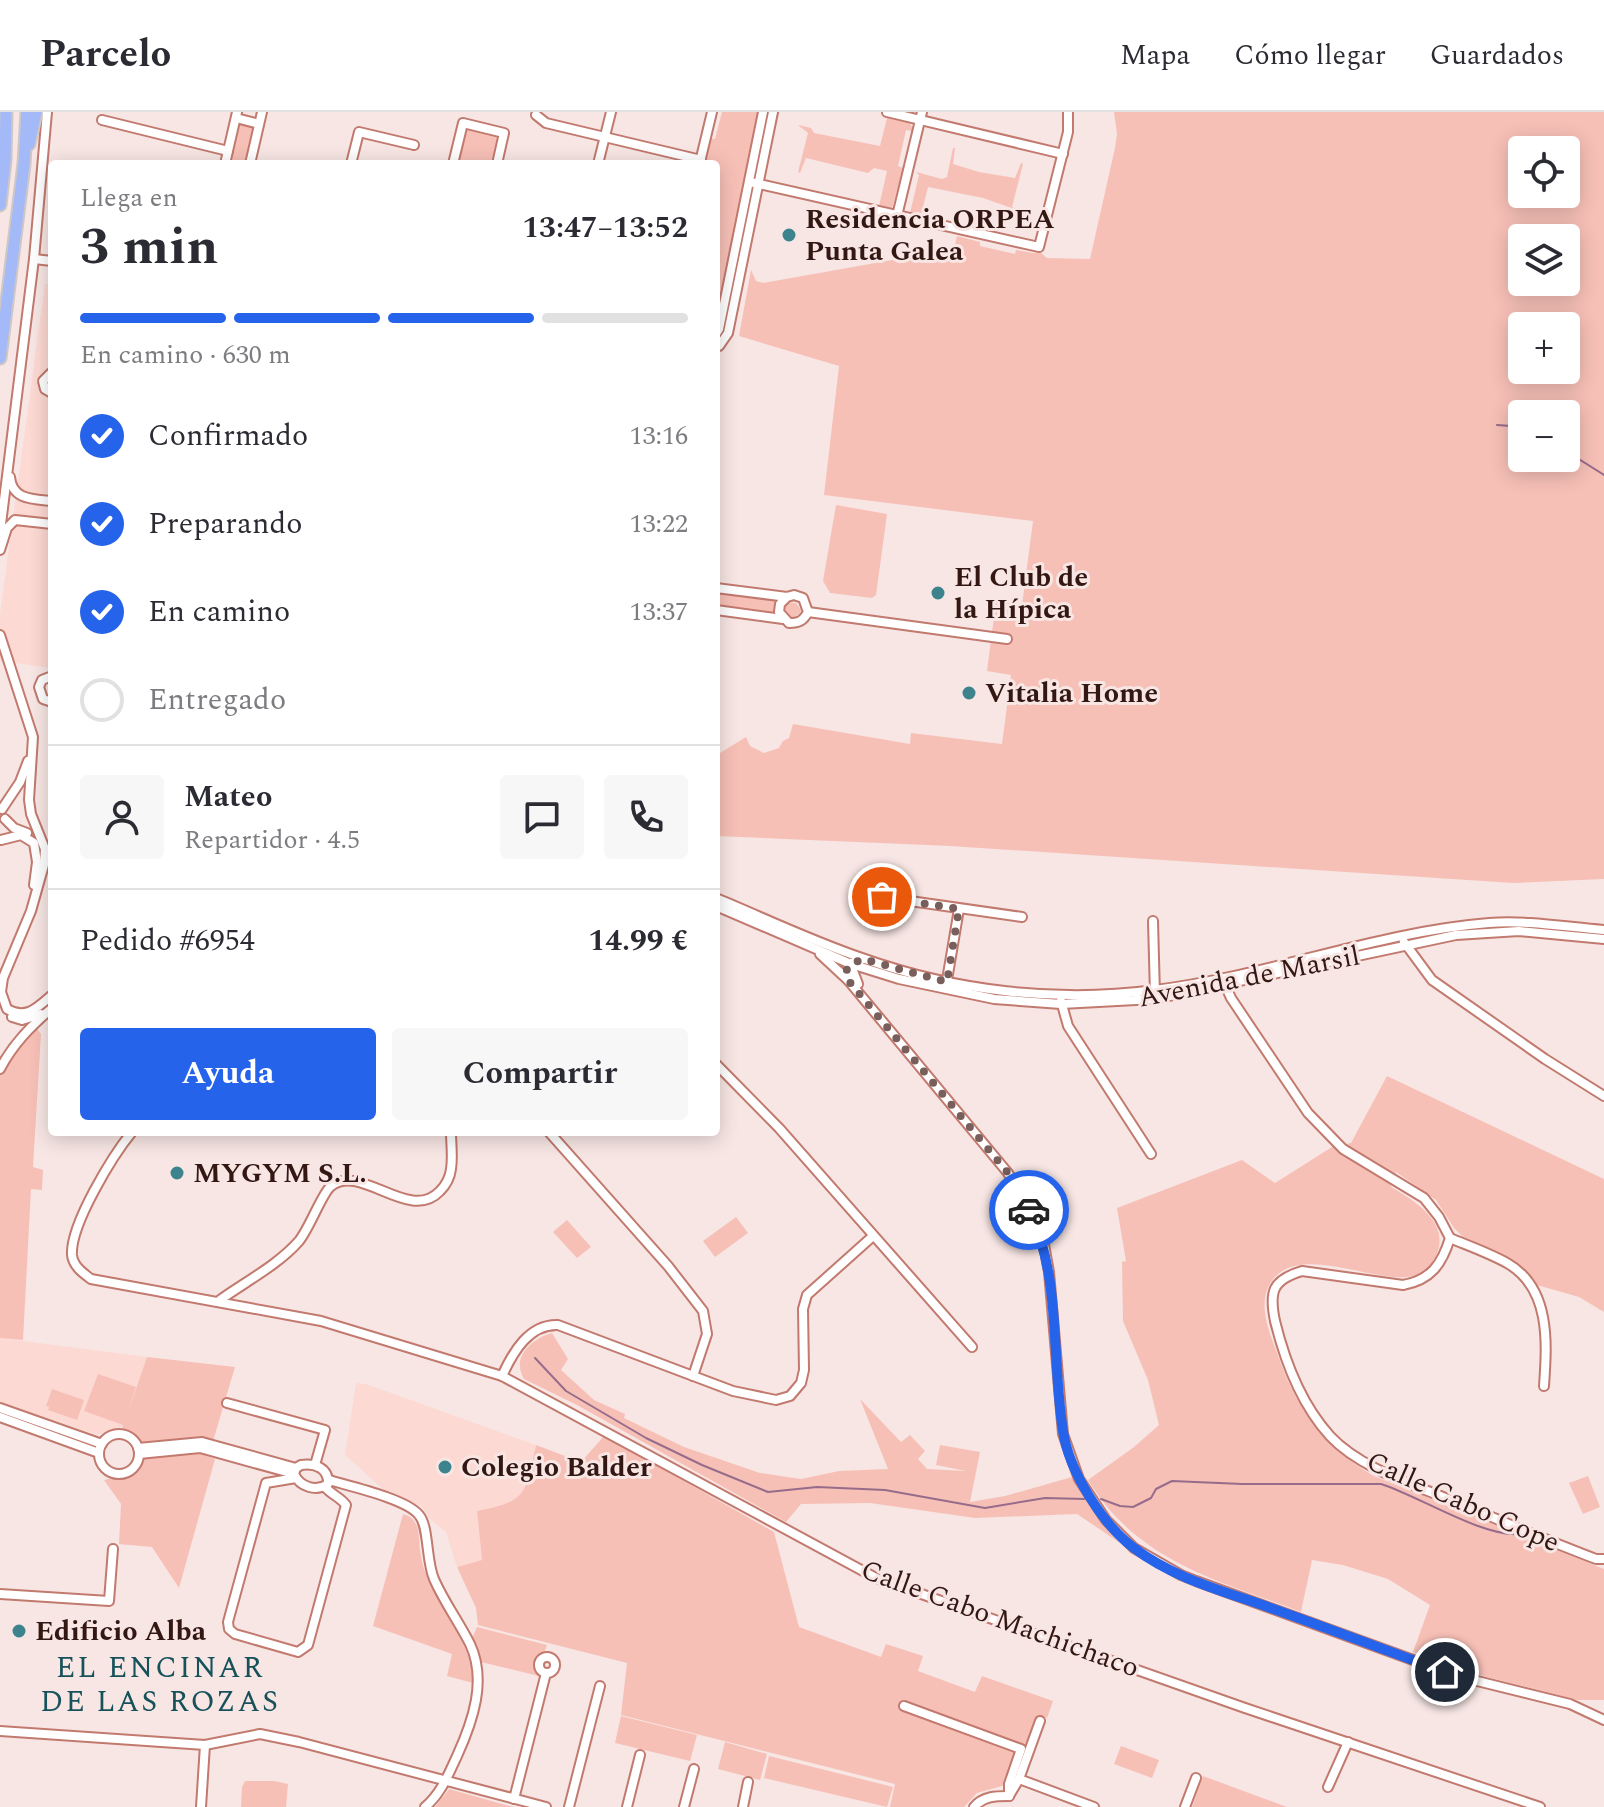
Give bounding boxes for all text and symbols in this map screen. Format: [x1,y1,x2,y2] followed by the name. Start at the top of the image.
[40,26,171,84] text: Parcelo
[1120,34,1190,77] text: Mapa
[1234,34,1386,77] text: Cómo llegar
[1430,34,1564,77] text: Guardados
[1508,136,1580,472] map controls
[1508,136,1580,208] button: locate
[80,178,178,218] text: Llega en
[805,198,1055,273] place label: Residencia ORPEA Punta Galea
[522,205,688,251] text: 13:47–13:52
[80,208,218,287] text: 3 min
[1508,224,1580,296] button: layers
[780,226,798,244] marker: Residencia ORPEA Punta Galea
[1508,312,1580,384] button: +
[80,335,291,375] text: En camino · 630 m
[1508,400,1580,472] button: −
[148,413,308,459] text: Confirmado
[80,414,124,458] icon: check
[629,416,688,456] text: 13:16
[148,501,302,547] text: Preparando
[80,502,124,546] icon: check
[629,504,688,544] text: 13:22
[954,556,1088,631] place label: El Club de la Hípica
[929,584,947,602] marker: El Club de la Hípica
[148,589,290,635] text: En camino
[80,590,124,634] icon: check
[629,592,688,632] text: 13:37
[985,672,1158,715] place label: Vitalia Home
[148,677,286,723] text: Entregado
[960,684,978,702] marker: Vitalia Home
[184,774,272,820] text: Mateo
[80,775,164,859] button: person
[500,775,584,859] button: chat
[604,775,688,859] button: phone
[184,820,360,860] text: Repartidor · 4.5
[848,863,916,931] pin
[860,875,904,919] icon: bag
[80,918,255,964] text: Pedido #6954
[588,918,688,964] text: 14.99 €
[1134,934,1364,1020] street label: Avenida de Marsil
[80,1028,376,1120] button: Ayuda
[392,1028,688,1120] button: Compartir
[193,1152,367,1195] place label: MYGYM S.L.
[168,1164,186,1182] marker: MYGYM S.L.
[989,1170,1069,1250] courier
[1007,1188,1051,1232] icon: car
[1359,1440,1567,1564] street label: Calle Cabo Cope
[461,1446,652,1489] place label: Colegio Balder
[436,1458,454,1476] marker: Colegio Balder
[855,1549,1145,1689] street label: Calle Cabo Machichaco
[35,1610,207,1653] place label: Edificio Alba
[10,1622,28,1640] marker: Edificio Alba
[1411,1638,1479,1706] pin
[40,1645,280,1725] district label: EL ENCINAR DE LAS ROZAS
[1423,1650,1467,1694] icon: home

